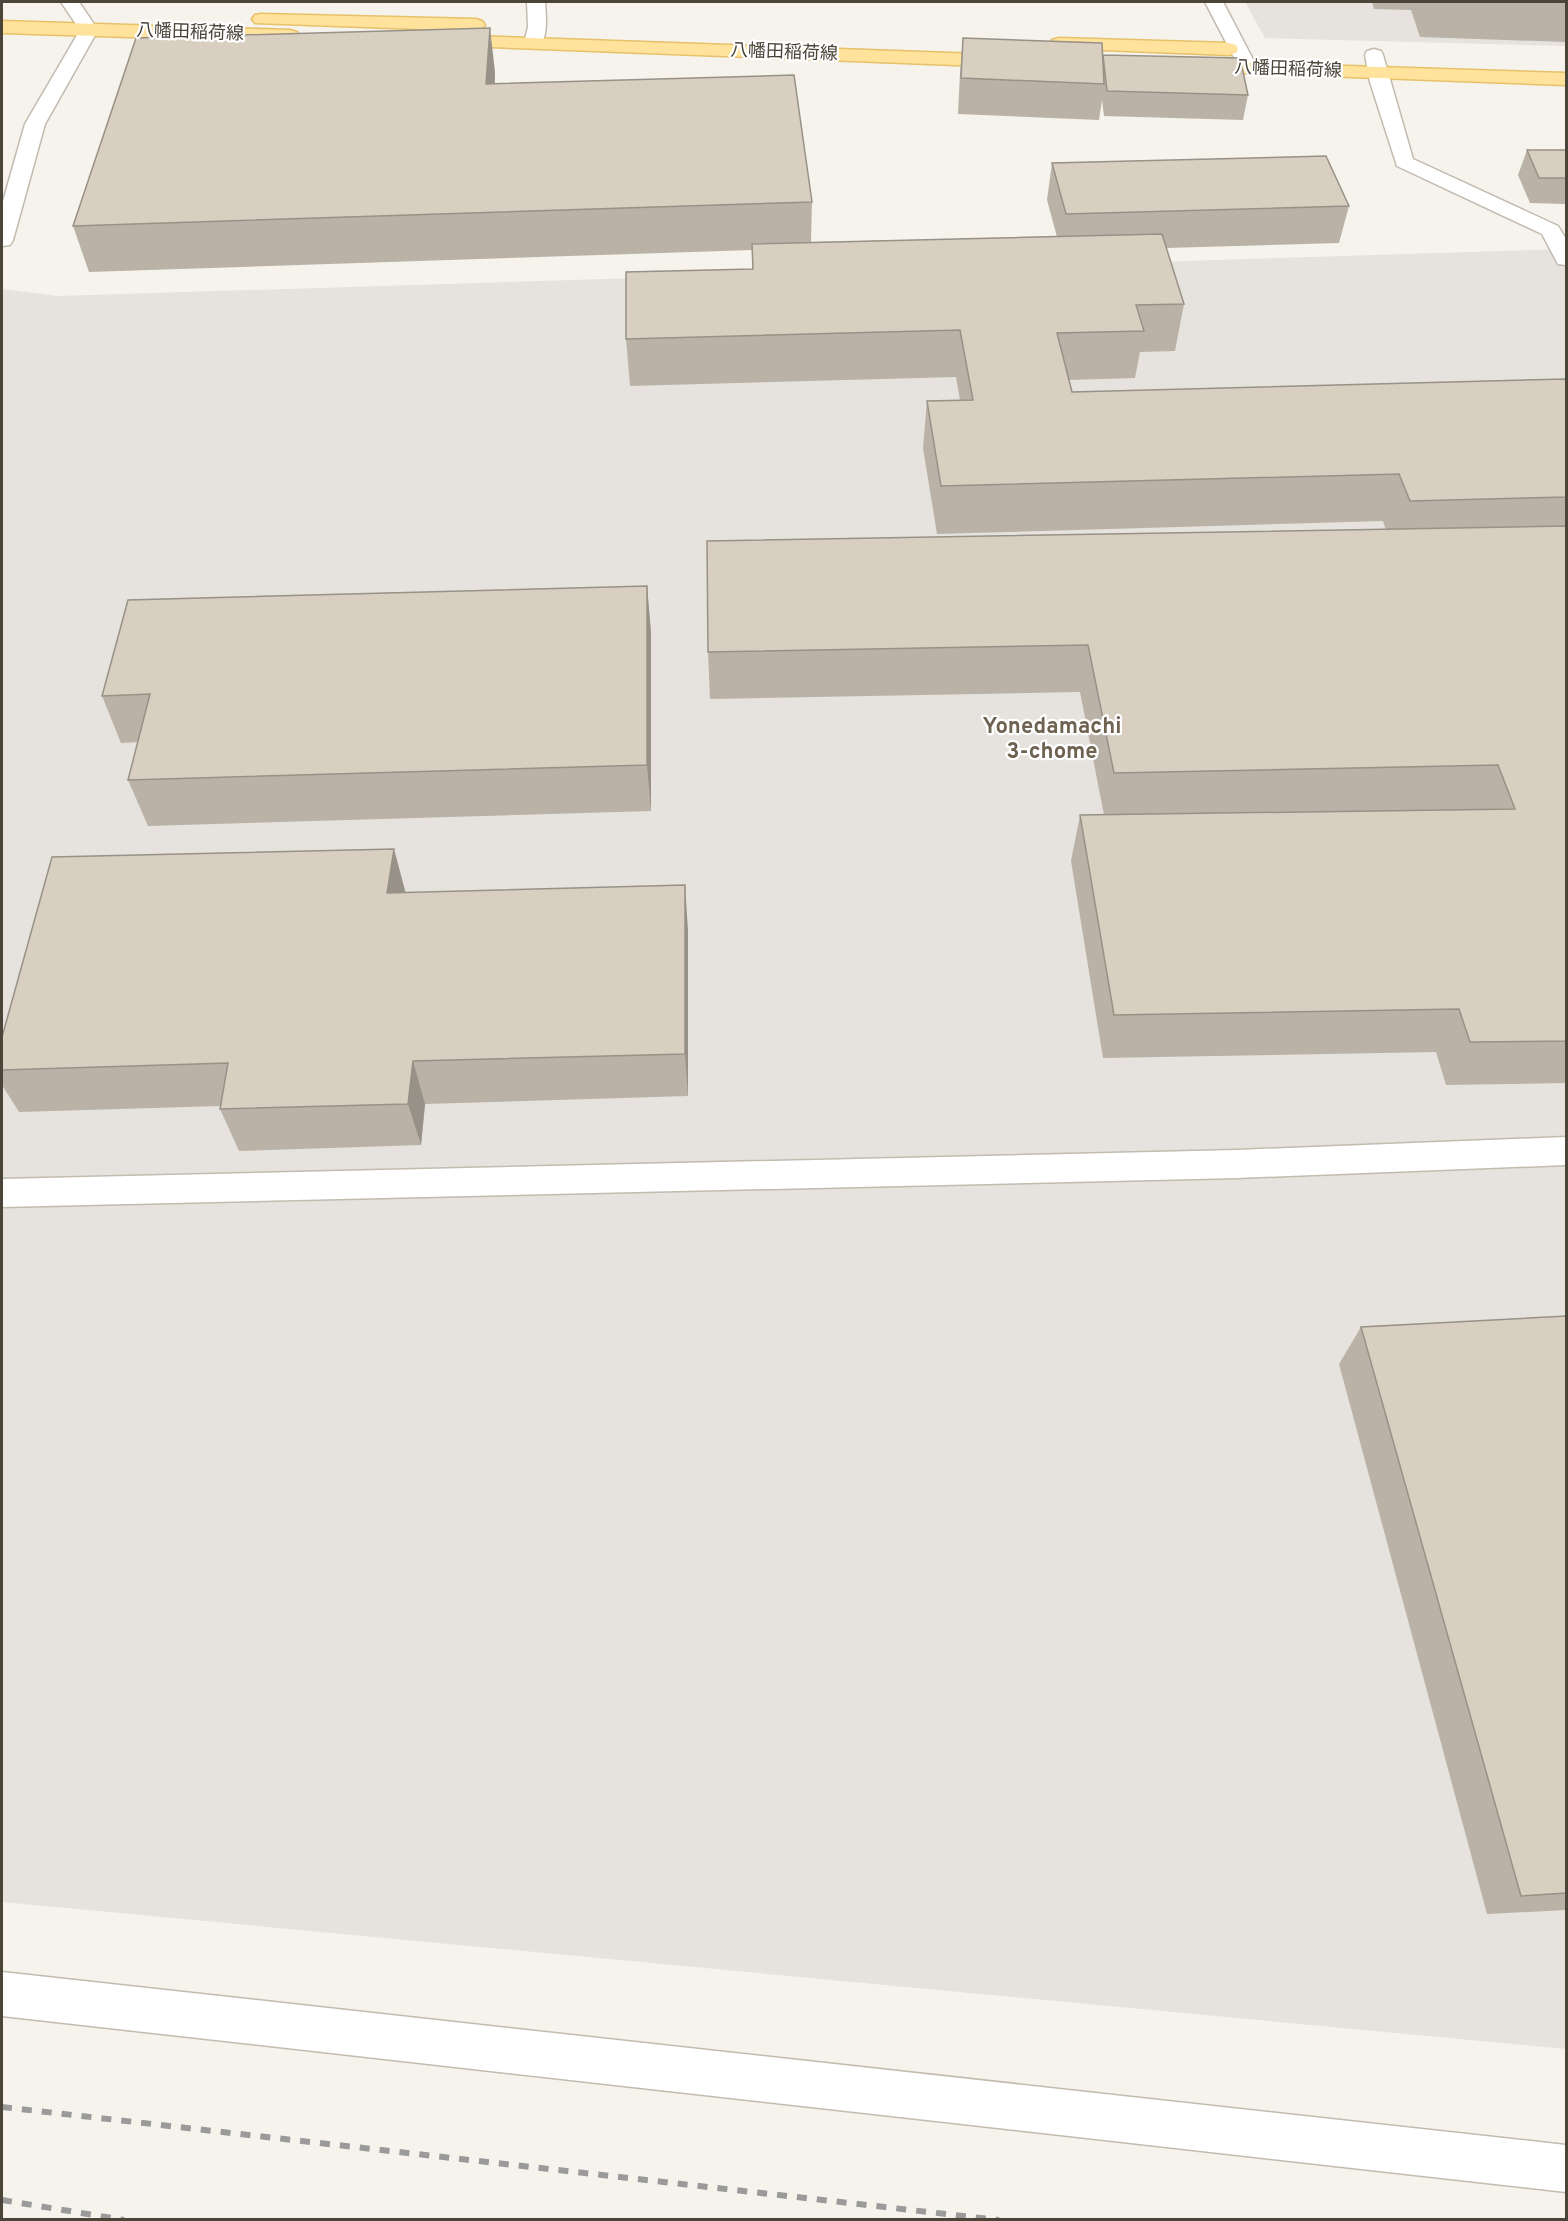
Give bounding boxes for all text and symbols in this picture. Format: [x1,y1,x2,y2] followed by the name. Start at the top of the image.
[136,20,244,46] street label: 八幡田稲荷線
[730,40,838,66] street label: 八幡田稲荷線
[1234,57,1342,83] street label: 八幡田稲荷線
[983,714,1121,766] district label: Yonedamachi 3-chome

